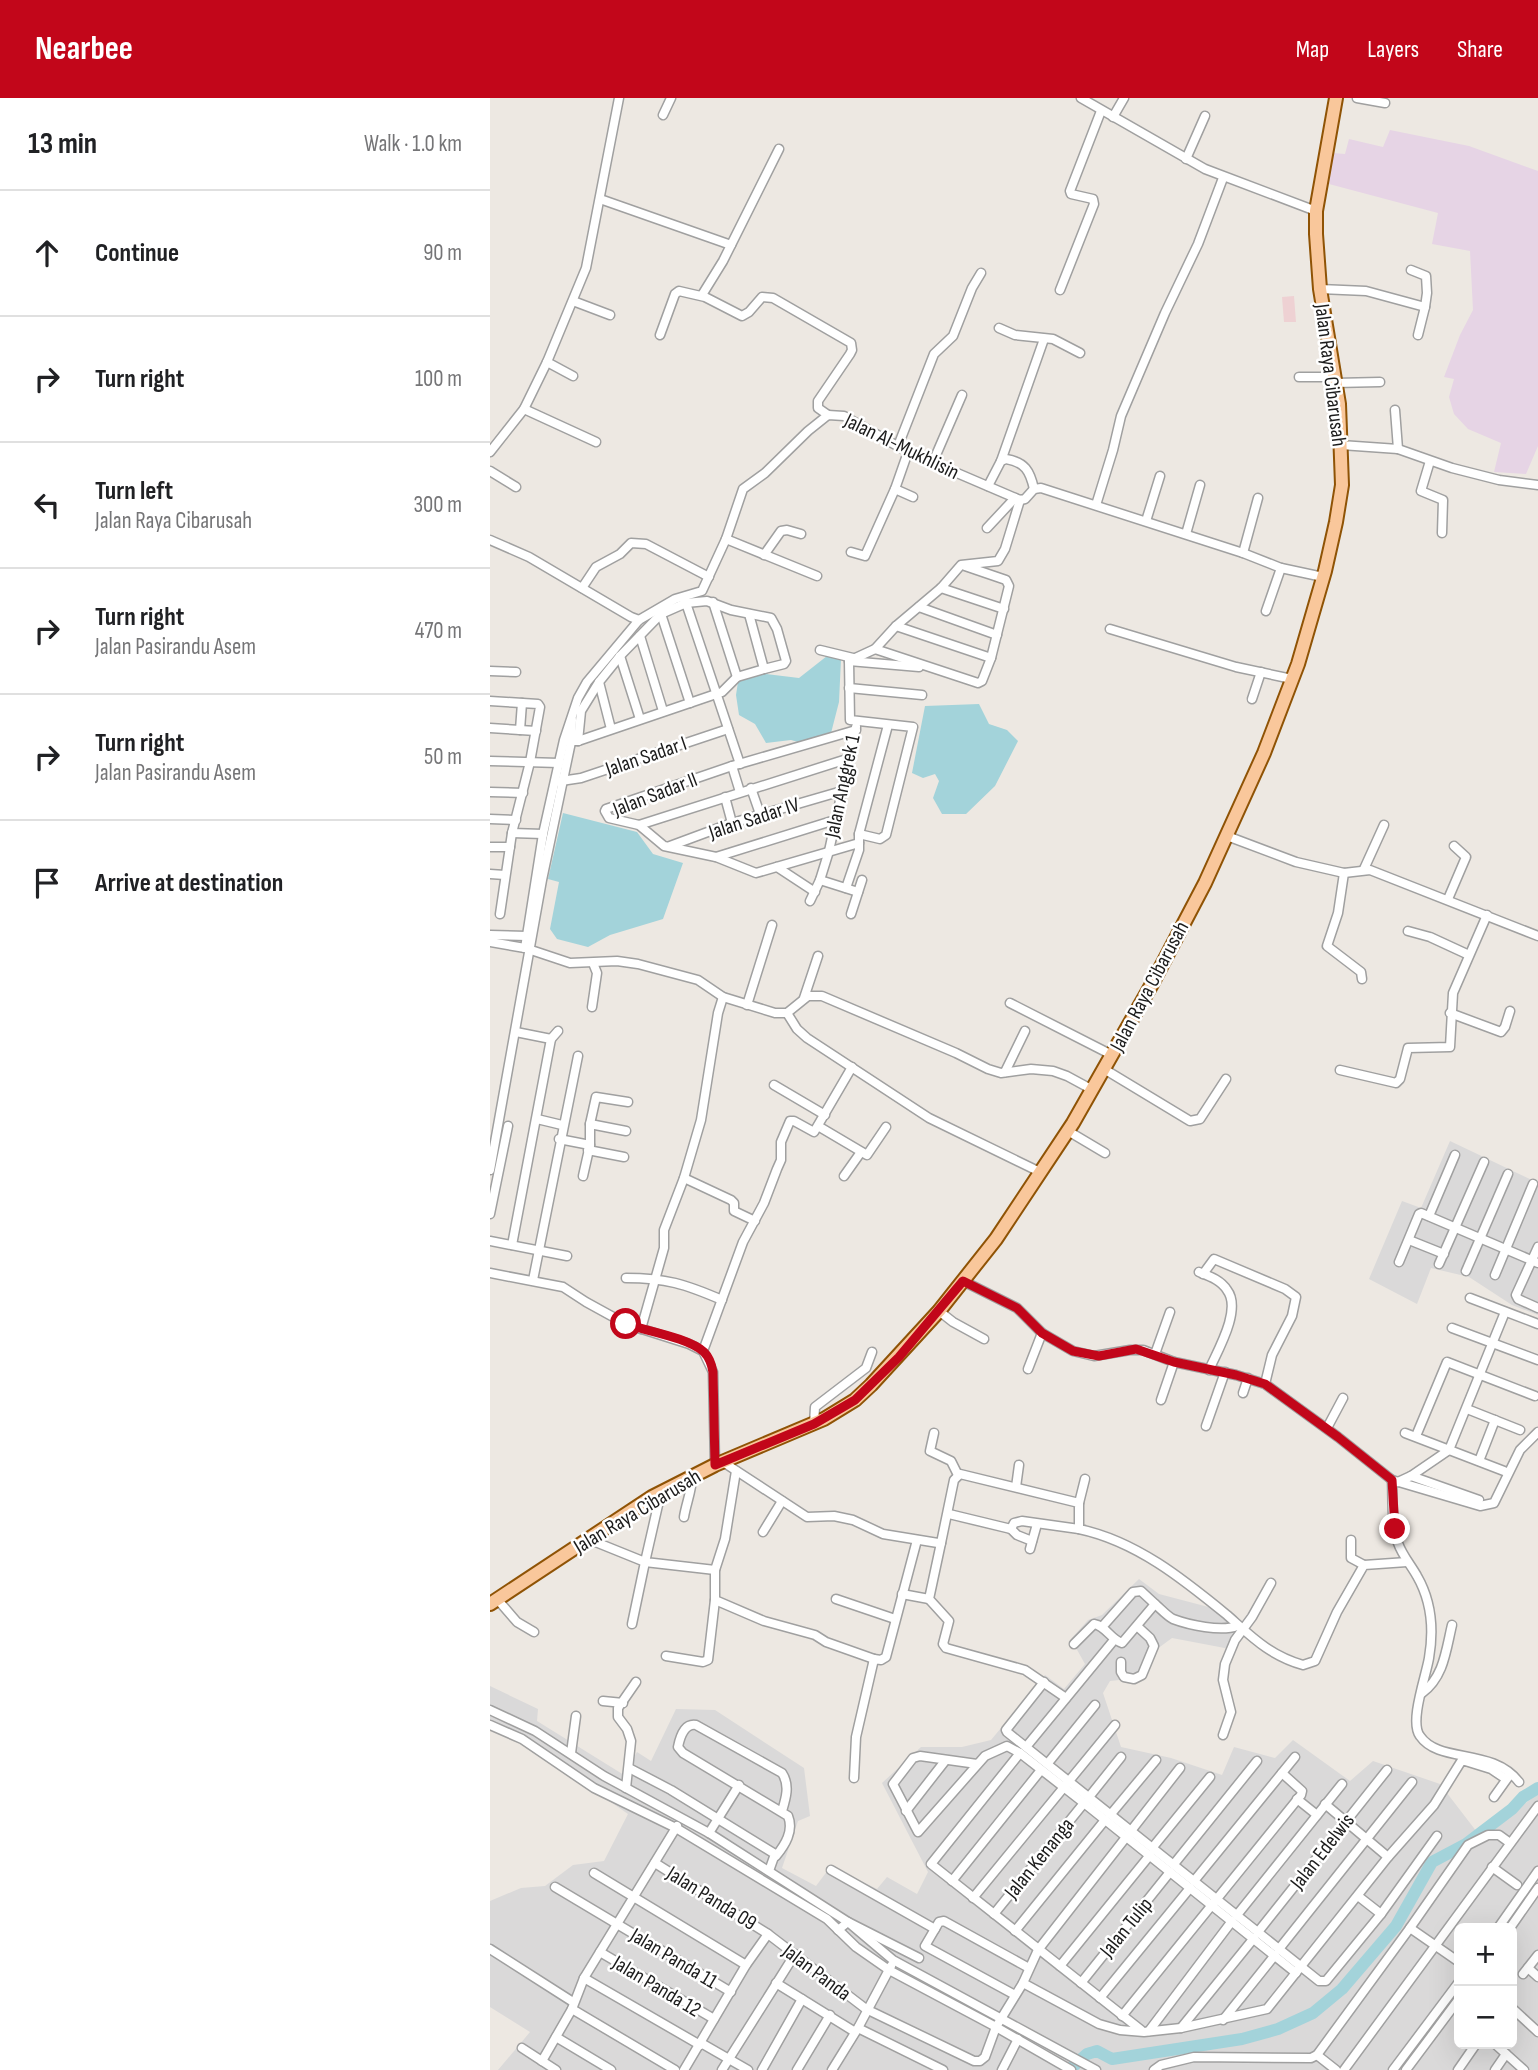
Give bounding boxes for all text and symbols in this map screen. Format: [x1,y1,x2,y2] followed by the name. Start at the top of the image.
[35,29,133,69] text: Nearbee
[1296,35,1329,64] text: Map
[1367,35,1419,64] text: Layers
[1457,35,1503,64] text: Share
[28,126,97,162] text: 13 min
[364,130,462,158] text: Walk · 1.0 km
[28,234,66,272] icon: ahead
[95,238,179,269] text: Continue
[423,239,462,267] text: 90 m
[1309,301,1352,448] street label: Jalan Raya Cibarusah
[28,360,66,398] icon: right
[95,364,184,395] text: Turn right
[415,365,462,393] text: 100 m
[839,407,963,485] street label: Jalan Al-Mukhlisin
[95,476,173,507] text: Turn left
[28,486,66,524] icon: left
[413,491,462,519] text: 300 m
[95,507,252,535] text: Jalan Raya Cibarusah
[95,602,184,633] text: Turn right
[28,612,66,650] icon: right
[415,617,462,645] text: 470 m
[95,633,256,661] text: Jalan Pasirandu Asem
[95,728,184,759] text: Turn right
[601,731,690,782] street label: Jalan Sadar I
[819,732,866,841] street label: Jalan Anggrek 1
[28,738,66,776] icon: right
[424,743,462,771] text: 50 m
[95,759,256,787] text: Jalan Pasirandu Asem
[608,767,701,822] street label: Jalan Sadar II
[705,792,803,845] street label: Jalan Sadar IV
[28,864,66,902] icon: arrive
[95,868,283,899] text: Arrive at destination
[1104,917,1194,1056] street label: Jalan Raya Cibarusah
[610,1308,641,1339] route start
[568,1464,705,1560] street label: Jalan Raya Cibarusah
[1379,1513,1410,1544] route end
[1284,1808,1360,1895] street label: Jalan Edelwis
[999,1813,1079,1904] street label: Jalan Kenanga
[661,1860,761,1936] street label: Jalan Panda 09
[1094,1892,1158,1963] street label: Jalan Tulip
[625,1922,722,1995] street label: Jalan Panda 11
[1454,1923,1517,2049] map controls
[1454,1923,1517,1986] button: +
[777,1938,856,2006] street label: Jalan Panda
[607,1950,706,2023] street label: Jalan Panda 12
[1454,1986,1517,2049] button: −

